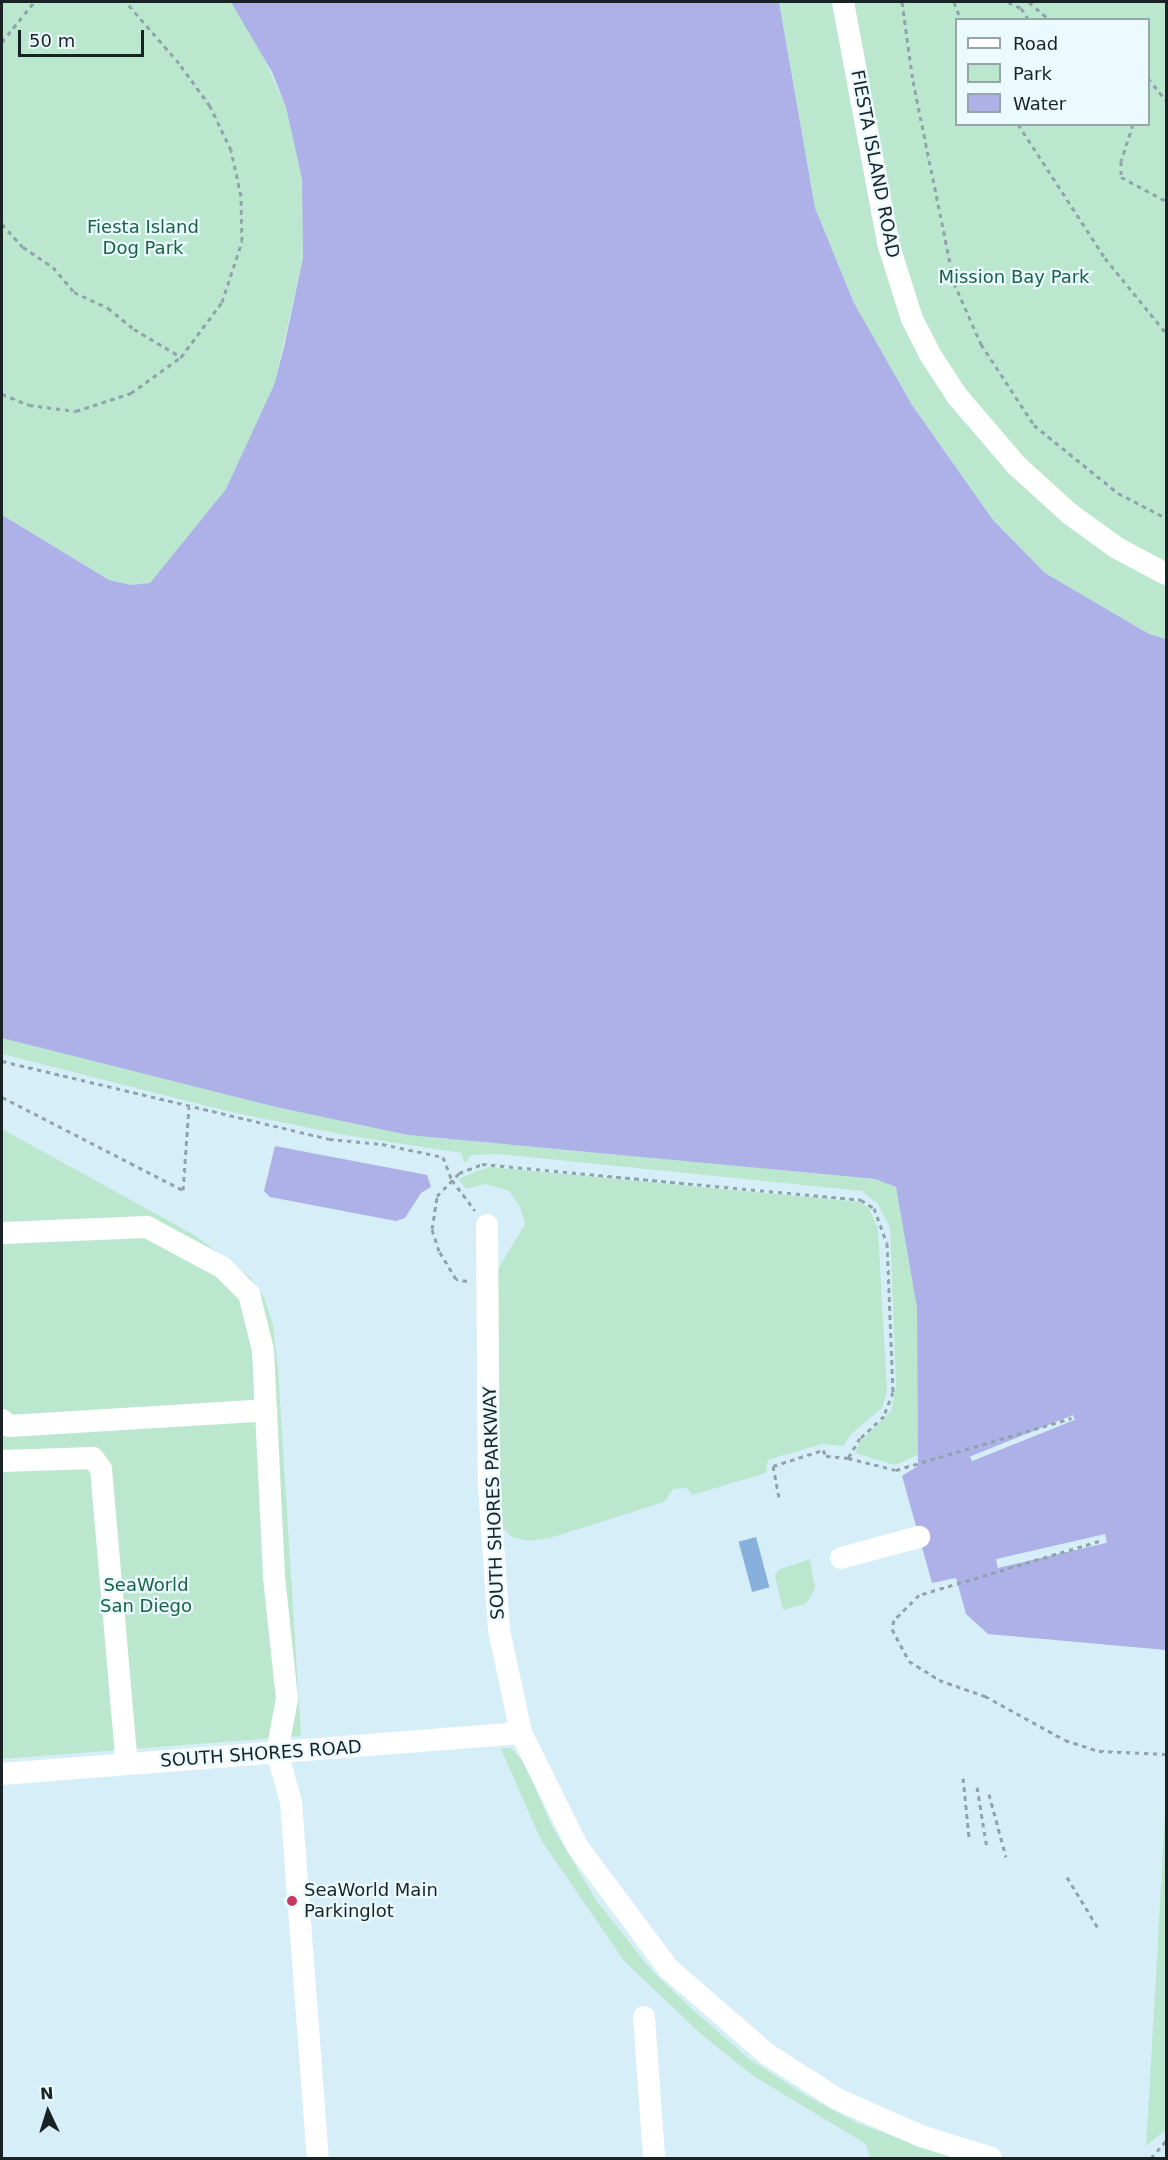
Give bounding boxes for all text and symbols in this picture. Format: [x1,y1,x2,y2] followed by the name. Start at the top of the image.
[21,18,147,56] scale bar
[955,18,1150,126] legend
[29,30,75,51] text: 50 m
[1013,33,1058,54] text: Road
[1013,63,1052,84] text: Park
[846,68,904,260] street label: FIESTA ISLAND ROAD
[1013,93,1066,114] text: Water
[87,217,199,260] park label: Fiesta Island Dog Park
[938,266,1090,288] park label: Mission Bay Park
[479,1386,509,1620] street label: SOUTH SHORES PARKWAY
[100,1575,192,1618] park label: SeaWorld San Diego
[160,1736,362,1772] street label: SOUTH SHORES ROAD
[304,1880,438,1922] place label: SeaWorld Main Parkinglot
[285,1894,299,1908] marker: SeaWorld Main Parkinglot
[18,2082,78,2142] north arrow
[39,2084,54,2103] text: N

